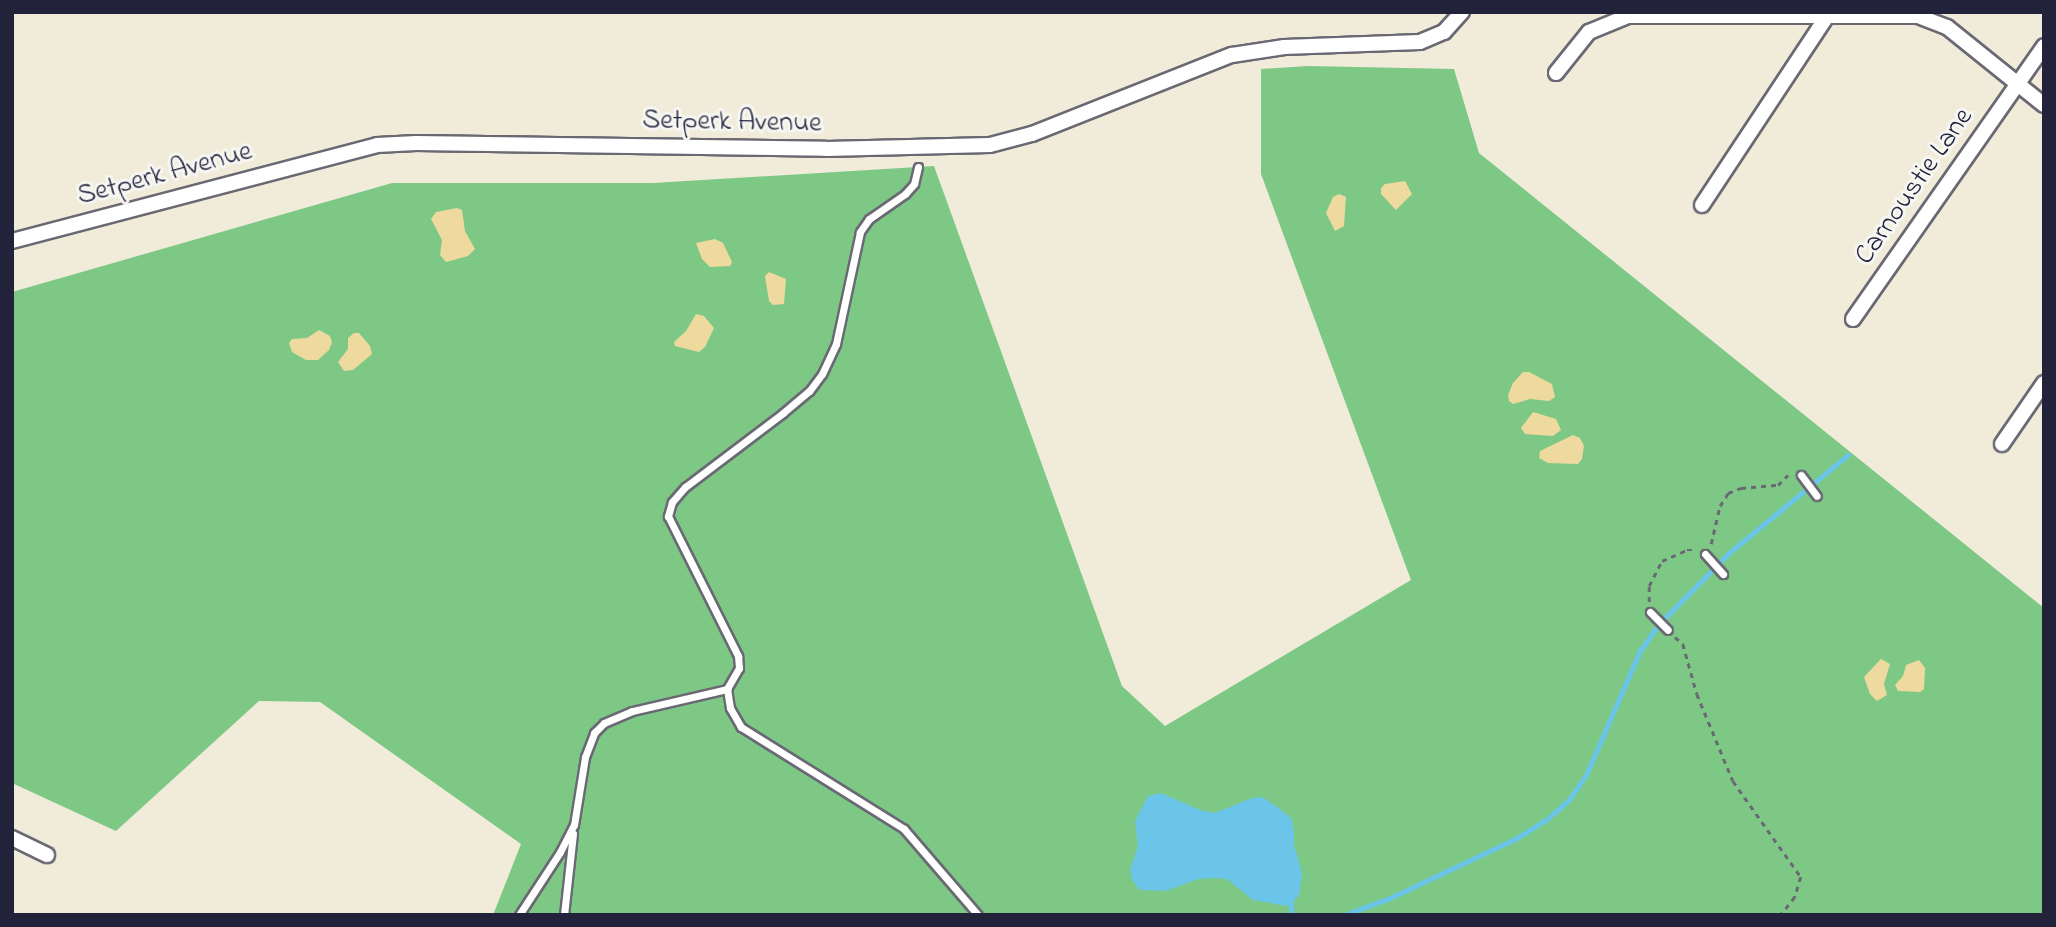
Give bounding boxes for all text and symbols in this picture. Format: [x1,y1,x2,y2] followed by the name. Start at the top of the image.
[1849,102,1981,272] street label: Carnoustie Lane
[642,105,822,141] street label: Setperk Avenue
[74,136,256,214] street label: Setperk Avenue

